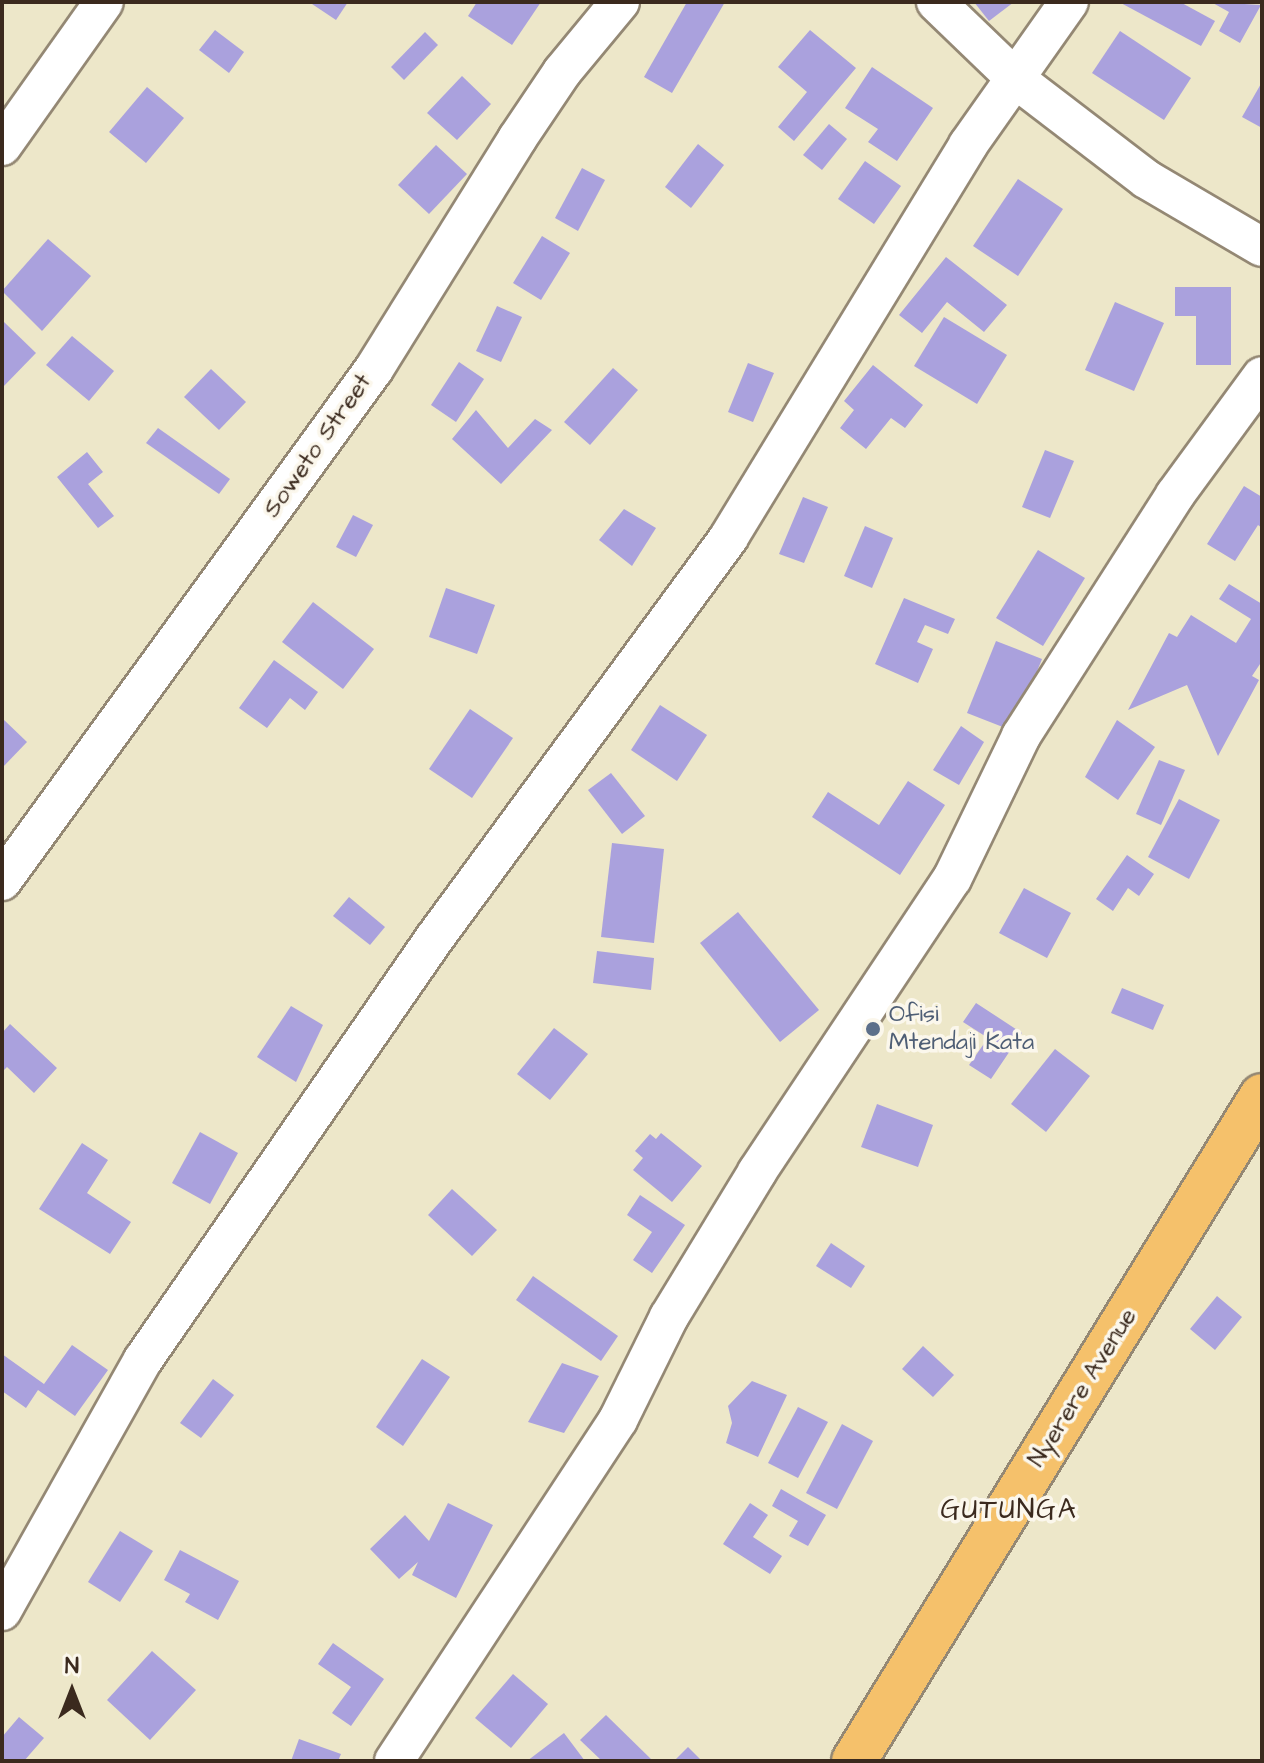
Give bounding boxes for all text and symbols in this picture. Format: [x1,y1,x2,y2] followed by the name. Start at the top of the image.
[258,369,378,523] street label: Soweto Street
[889,1001,1034,1057] place label: Ofisi Mtendaji Kata
[864,1020,882,1038] marker: Ofisi Mtendaji Kata
[1023,1304,1143,1472] street label: Nyerere Avenue
[940,1493,1078,1527] district label: GUTUNGA
[32,1651,112,1731] north arrow
[65,1651,79,1682] text: N

